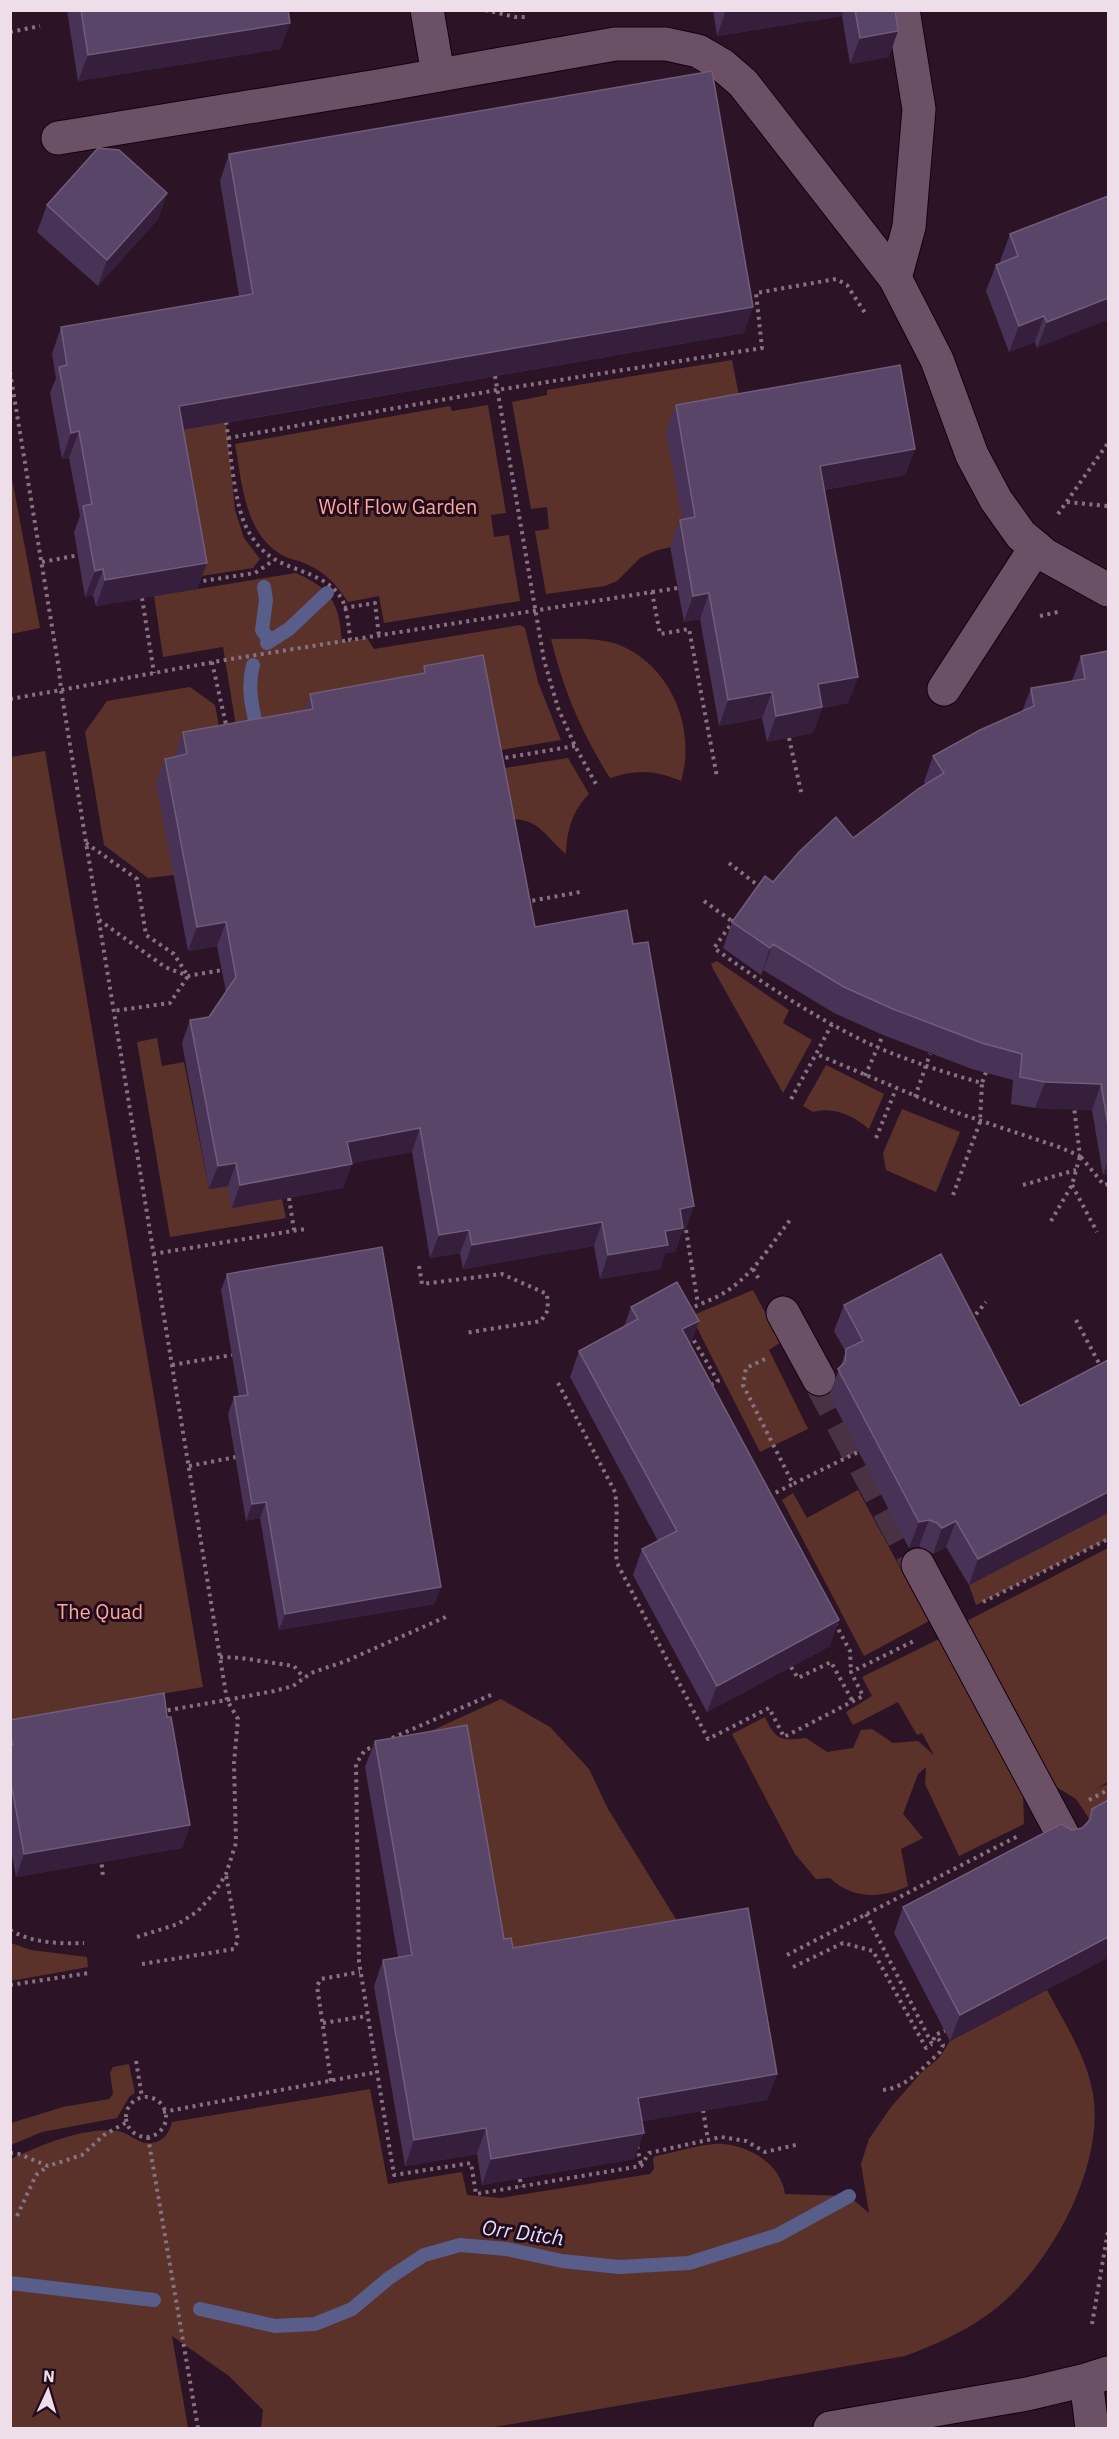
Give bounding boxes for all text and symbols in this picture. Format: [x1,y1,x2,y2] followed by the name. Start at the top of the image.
[319,493,477,520] park label: Wolf Flow Garden
[57,1598,143,1625] park label: The Quad
[480,2212,566,2252] water label: Orr Ditch
[18,2361,78,2421] north arrow
[43,2366,56,2386] text: N

